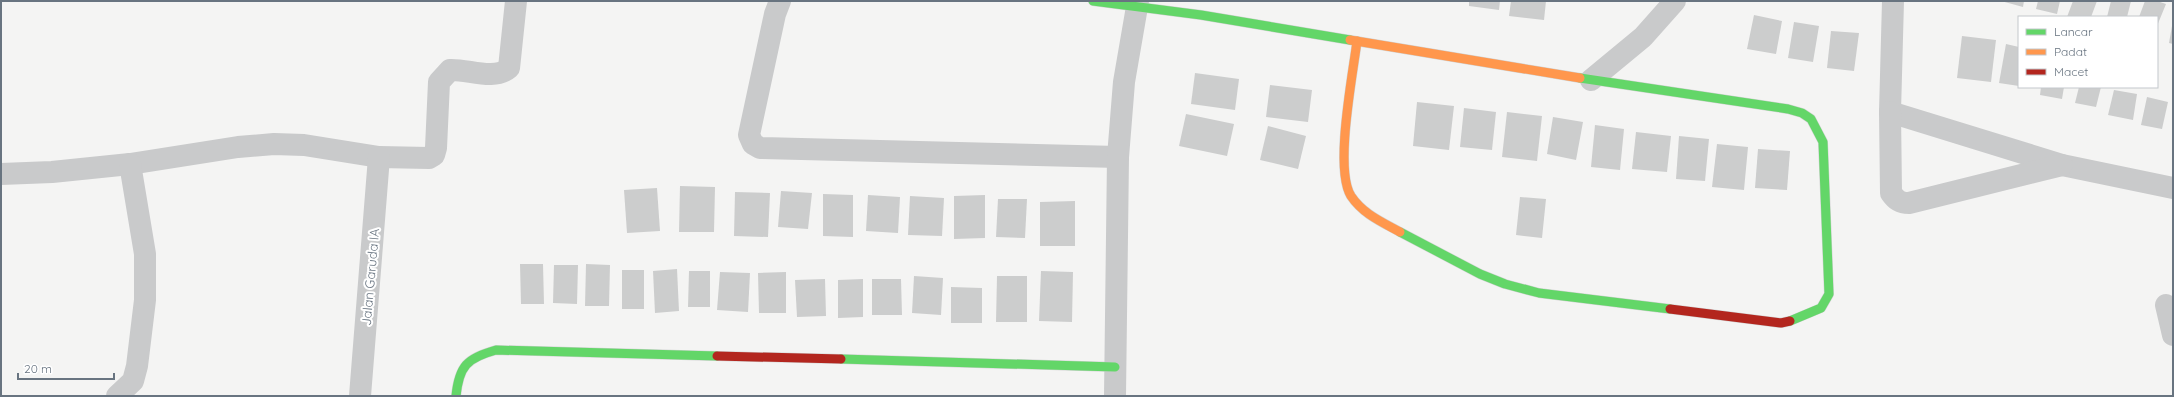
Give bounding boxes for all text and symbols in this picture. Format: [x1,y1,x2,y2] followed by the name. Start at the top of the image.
[2018,16,2158,88] legend
[2054,24,2093,39] text: Lancar
[2054,44,2087,59] text: Padat
[2054,64,2088,79] text: Macet
[358,227,382,326] street label: Jalan Garuda IA
[18,355,114,381] scale bar
[24,361,52,376] text: 20 m

